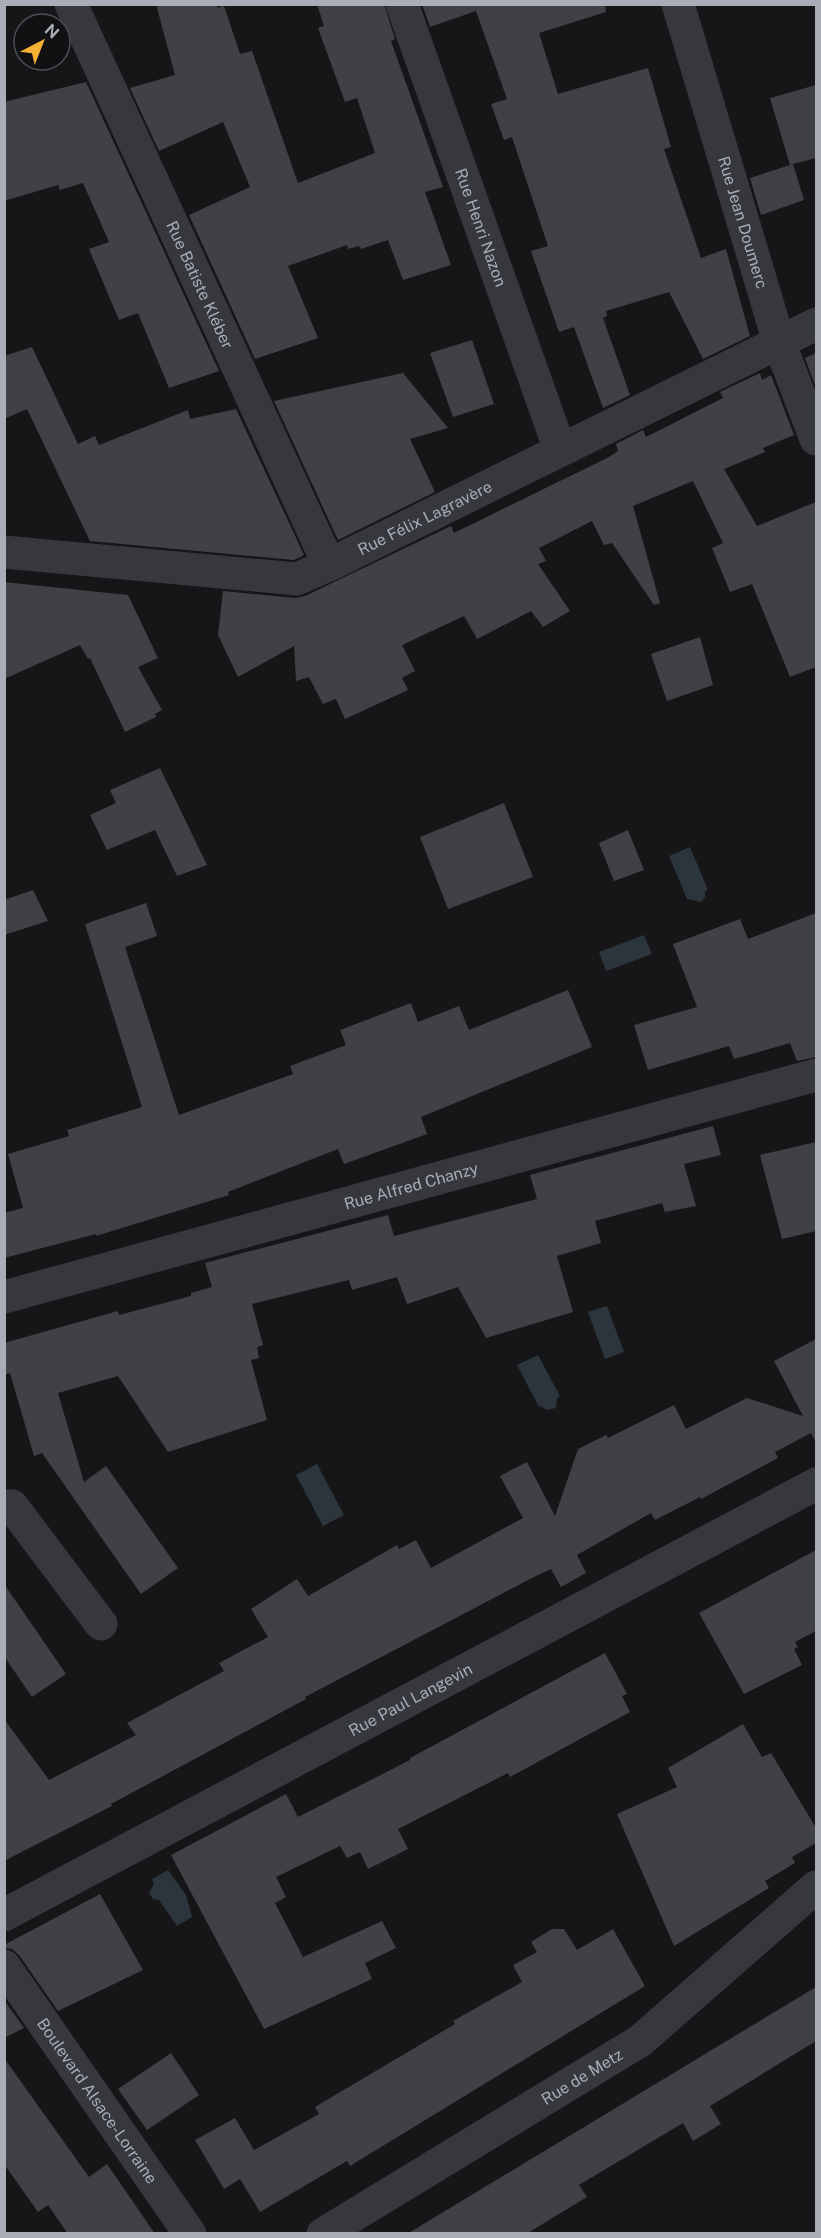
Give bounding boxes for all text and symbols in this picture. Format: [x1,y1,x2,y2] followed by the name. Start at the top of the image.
[12,12,72,72] north arrow
[41,20,63,42] text: N
[714,154,772,291] street label: Rue Jean Doumerc
[451,166,510,289] street label: Rue Henri Nazon
[162,218,237,352] street label: Rue Batiste Kléber
[355,477,495,559] street label: Rue Félix Lagravère
[342,1159,481,1214] street label: Rue Alfred Chanzy
[346,1659,476,1740] street label: Rue Paul Langevin
[33,2015,161,2187] street label: Boulevard Alsace-Lorraine
[538,2045,626,2109] street label: Rue de Metz

